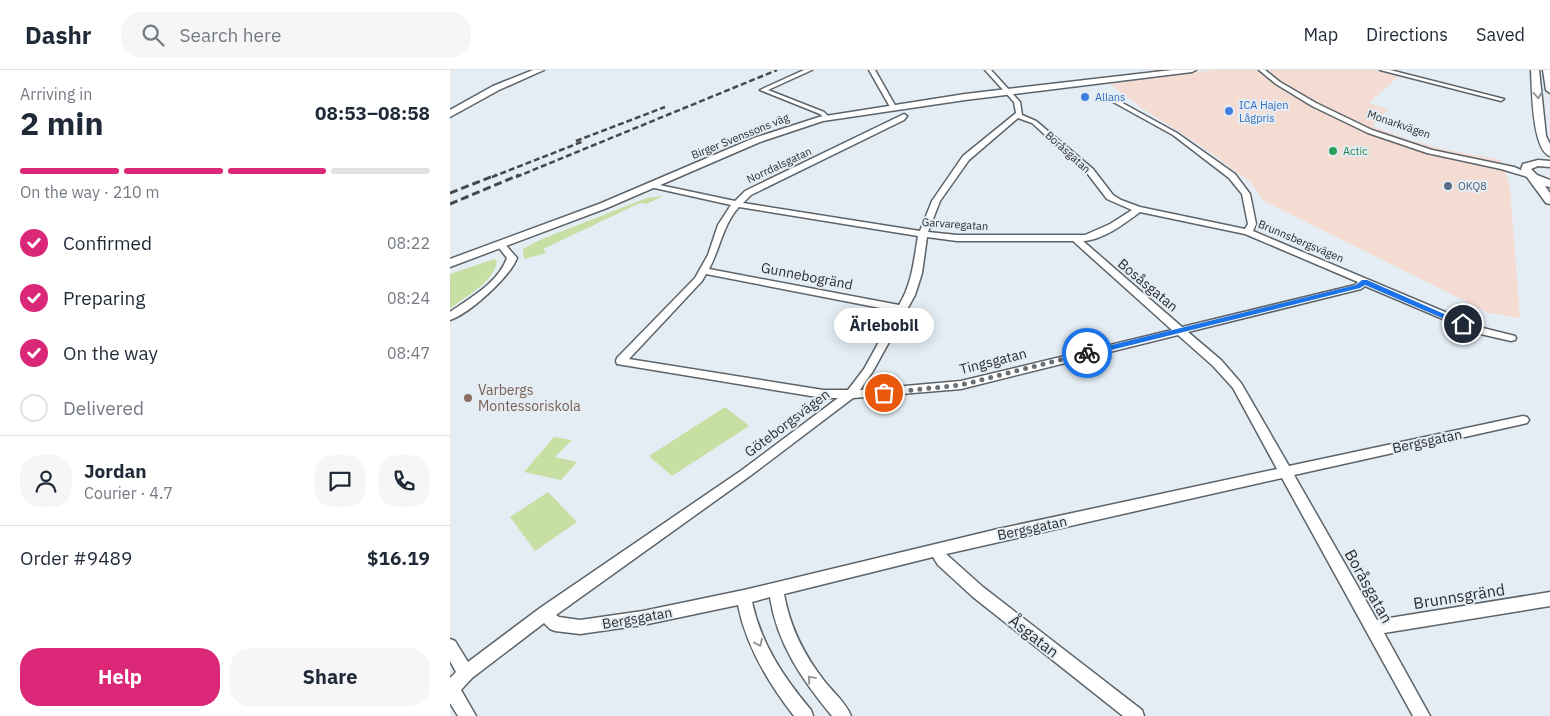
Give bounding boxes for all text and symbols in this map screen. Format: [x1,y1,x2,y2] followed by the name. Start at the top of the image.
[121,12,471,57] search box
[25,19,91,51] text: Dashr
[139,21,167,49] icon: search
[179,23,281,47] text: Search here
[1303,23,1338,46] text: Map
[1366,23,1448,46] text: Directions
[1476,23,1525,46] text: Saved
[20,84,92,104] text: Arriving in
[1095,90,1125,104] place label: Allans
[1079,91,1091,103] marker: Allans
[1532,91,1543,99] one-way arrow
[1239,98,1289,125] place label: ICA Hajen Lågpris
[315,101,430,125] text: 08:53–08:58
[20,102,104,144] text: 2 min
[1223,105,1235,117] marker: ICA Hajen Lågpris
[1365,107,1433,141] street label: Monarkvägen
[689,110,791,162] street label: Birger Svenssons väg
[1042,128,1094,176] street label: Boråsgatan
[744,144,814,186] street label: Norrdalsgatan
[1343,144,1368,158] place label: Actic
[1327,145,1339,157] marker: Actic
[1458,179,1487,193] place label: OKQ8
[1442,180,1454,192] marker: OKQ8
[20,182,159,202] text: On the way · 210 m
[921,215,989,233] street label: Garvaregatan
[1256,217,1346,265] street label: Brunnsbergsvägen
[20,229,48,257] icon: check
[63,231,152,255] text: Confirmed
[387,233,430,253] text: 08:22
[1114,255,1182,315] street label: Bosåsgatan
[760,258,854,294] street label: Gunnebogränd
[20,284,48,312] icon: check
[63,286,145,310] text: Preparing
[387,288,430,308] text: 08:24
[1442,303,1484,345] pin
[834,308,934,343] callout: Ärlebobil
[1449,310,1477,338] icon: home
[849,315,919,335] text: Ärlebobil
[1062,328,1112,378] courier
[20,339,48,367] icon: check
[1073,339,1101,367] icon: bike
[63,341,158,365] text: On the way
[387,343,430,363] text: 08:47
[957,344,1029,378] street label: Tingsgatan
[863,372,905,414] pin
[870,379,898,407] icon: bag
[478,381,581,415] place label: Varbergs Montessoriskola
[741,385,833,461] street label: Göteborgsvägen
[462,392,474,404] marker: Varbergs Montessoriskola
[63,396,144,420] text: Delivered
[1390,425,1464,457] street label: Bergsgatan
[20,455,72,507] button: person
[314,455,366,507] button: chat
[378,455,430,507] button: phone
[84,459,147,483] text: Jordan
[84,483,173,503] text: Courier · 4.7
[995,512,1069,544] street label: Bergsgatan
[1340,545,1398,627] street label: Boråsgatan
[20,546,132,570] text: Order #9489
[367,546,430,570] text: $16.19
[1412,579,1506,613] street label: Brunnsgränd
[601,603,673,633] street label: Bergsgatan
[1005,609,1064,662] street label: Åsgatan
[752,638,762,647] one-way arrow
[20,648,220,706] button: Help
[230,648,430,706] button: Share
[808,675,817,684] one-way arrow

